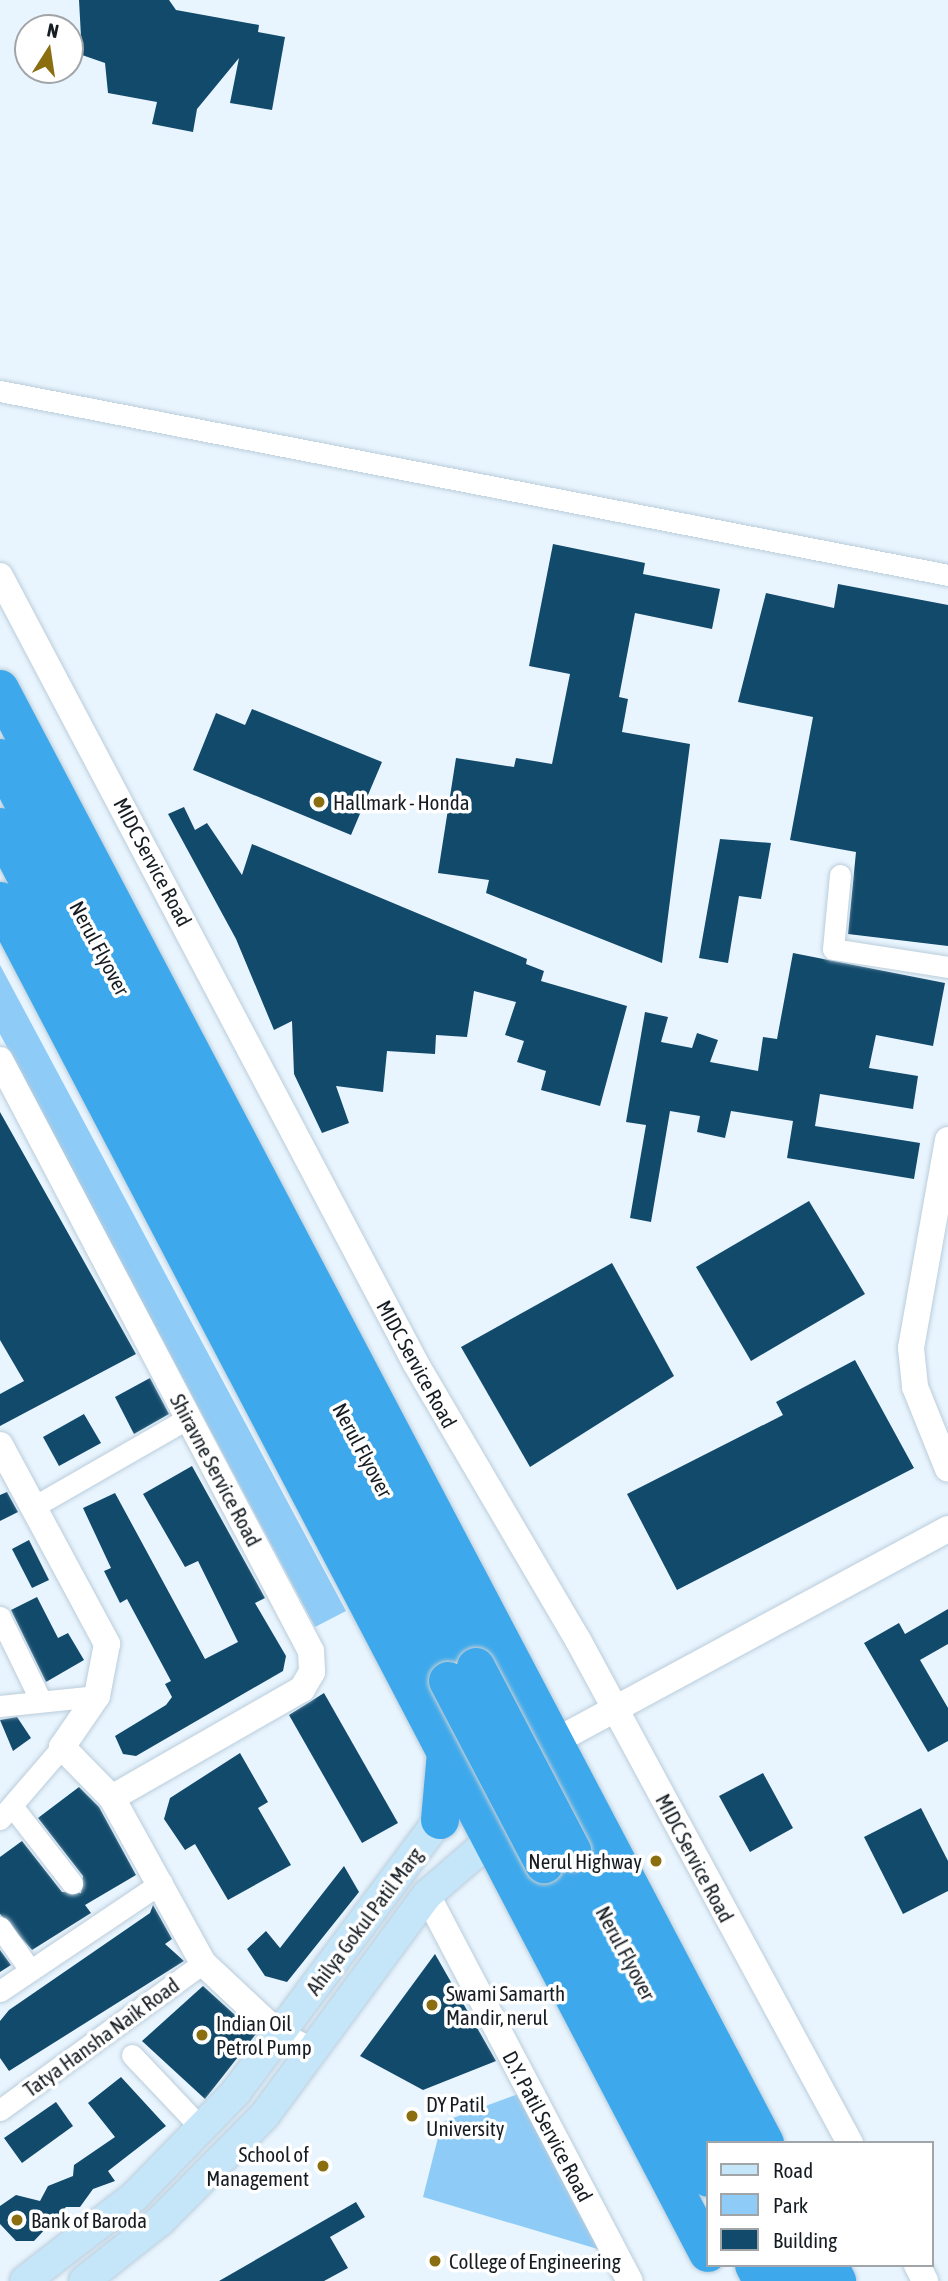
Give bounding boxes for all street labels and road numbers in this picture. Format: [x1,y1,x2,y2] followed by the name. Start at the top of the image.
[109,793,197,931] street label: MIDC Service Road
[65,897,135,999] street label: Nerul Flyover
[372,1296,462,1432] street label: MIDC Service Road
[165,1390,267,1550] street label: Shiravne Service Road
[328,1399,398,1501] street label: Nerul Flyover
[651,1789,739,1927] street label: MIDC Service Road
[300,1842,428,2000] street label: Ahilya Gokul Patil Marg
[591,1902,661,2004] street label: Nerul Flyover
[18,1972,184,2102] street label: Tatya Hansha Naik Road
[498,2046,598,2206] street label: D.Y. Patil Service Road

